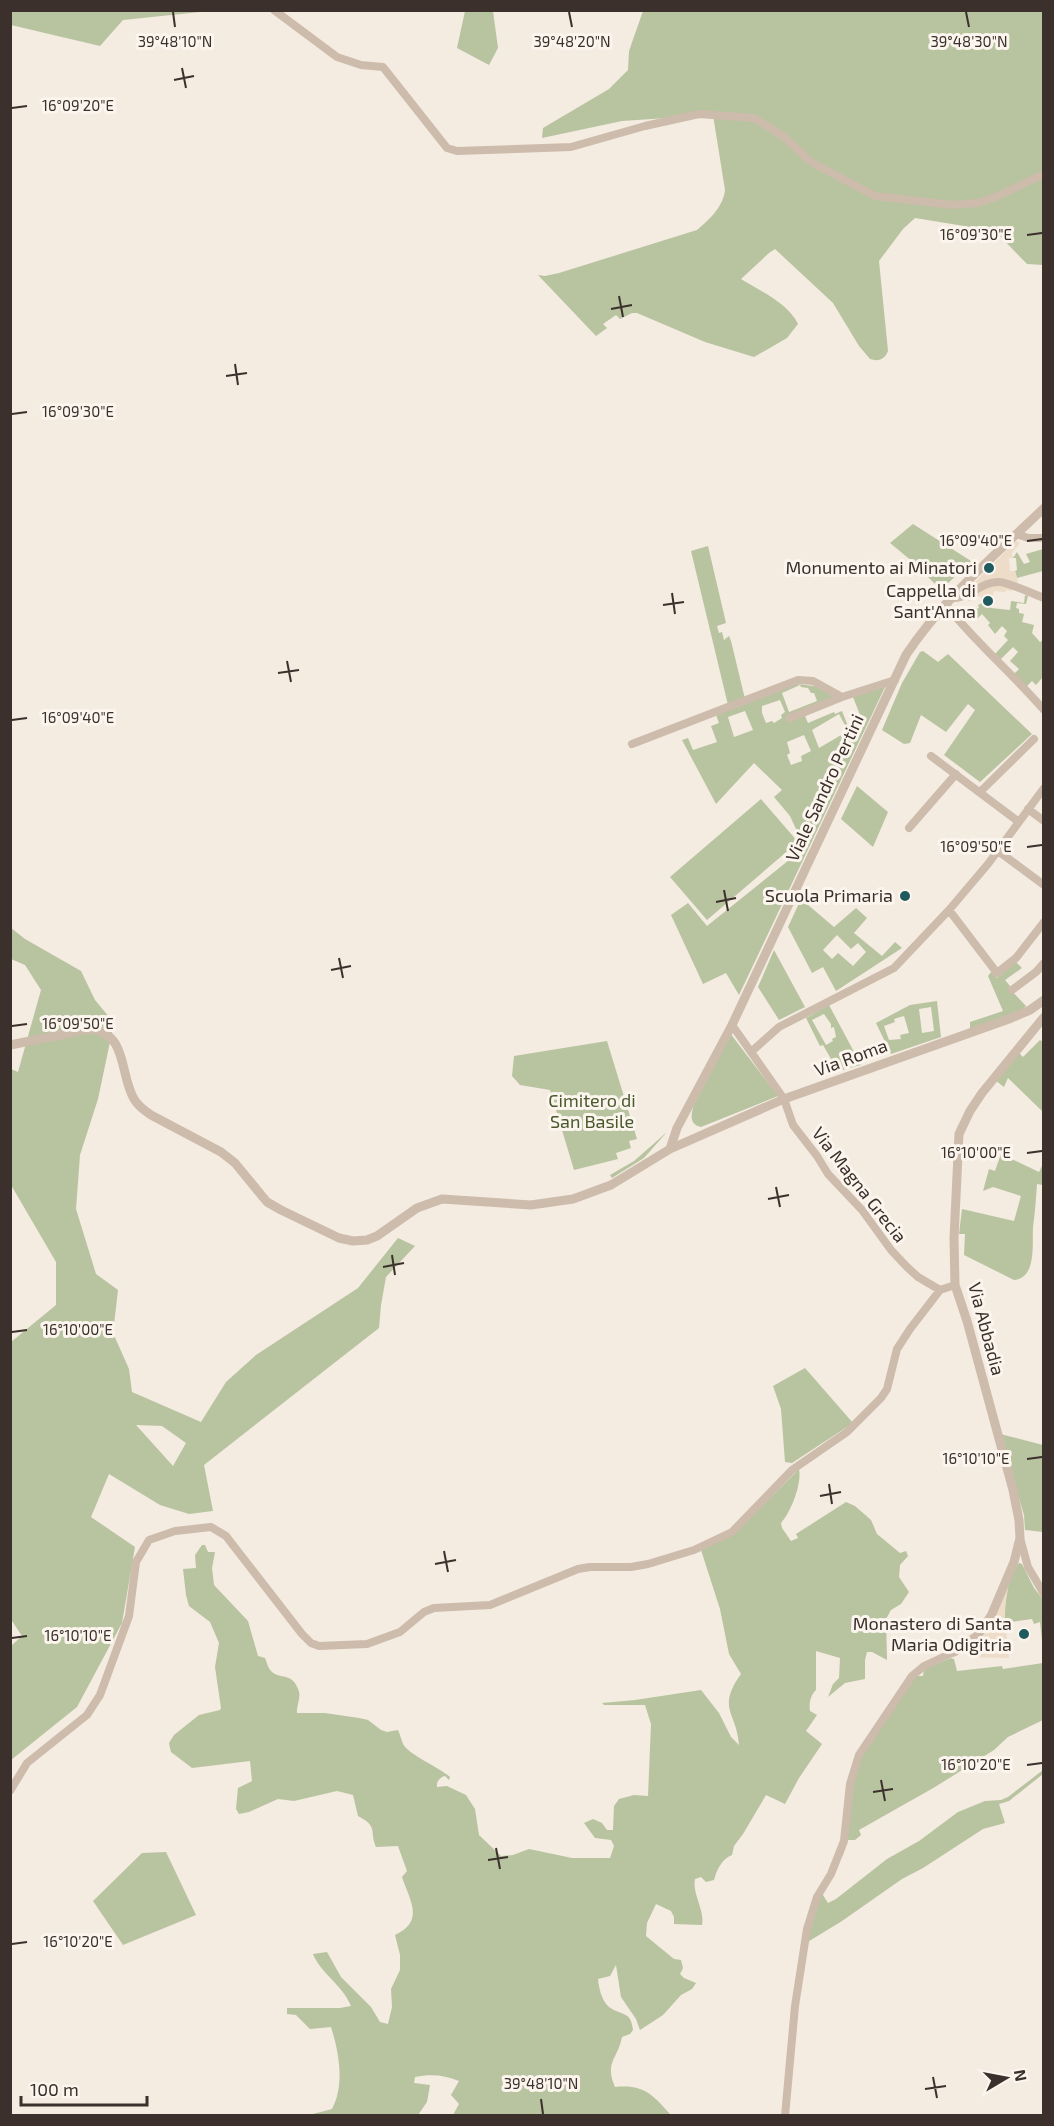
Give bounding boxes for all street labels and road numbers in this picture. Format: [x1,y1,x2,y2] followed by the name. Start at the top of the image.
[780,710,868,865] street label: Viale Sandro Pertini
[811,1034,890,1080] street label: Via Roma
[808,1122,912,1247] street label: Via Magna Grecia
[964,1280,1010,1378] street label: Via Abbadia

